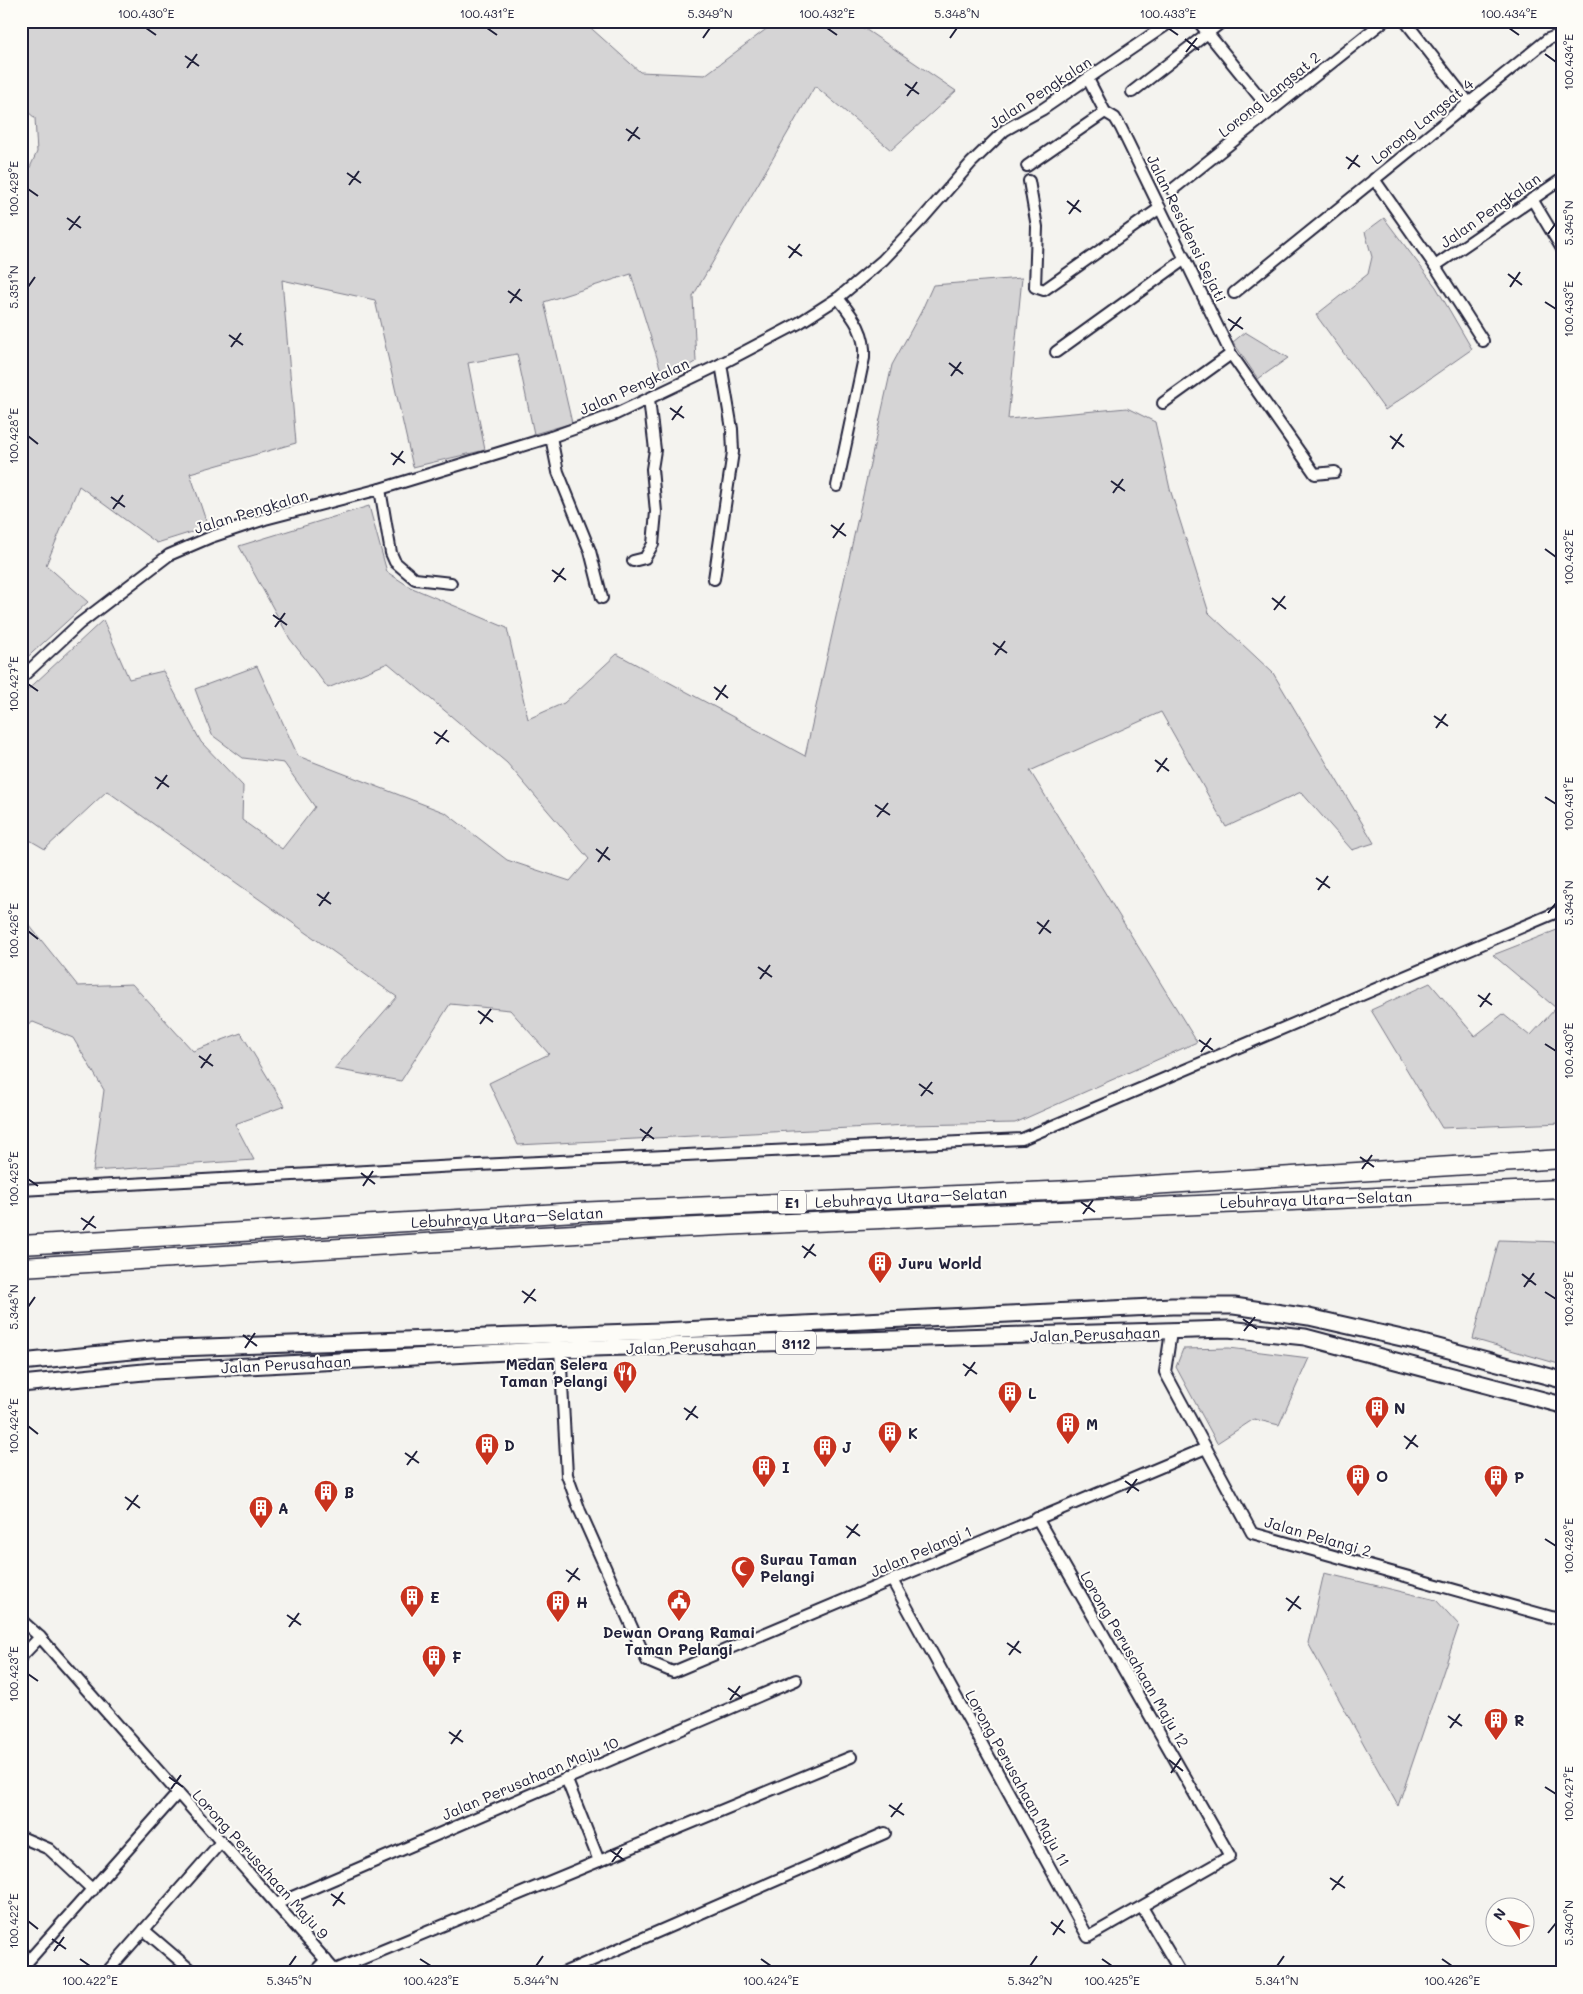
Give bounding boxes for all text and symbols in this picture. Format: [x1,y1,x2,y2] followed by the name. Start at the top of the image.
[118,5,174,21] text: 100.430°E
[460,5,514,21] text: 100.431°E
[687,5,733,21] text: 5.349°N
[799,5,855,21] text: 100.432°E
[934,5,980,21] text: 5.348°N
[1140,5,1196,21] text: 100.433°E
[1481,5,1537,21] text: 100.434°E
[1560,34,1576,90] text: 100.434°E
[1214,47,1324,141] street label: Lorong Langsat 2
[985,51,1095,133] street label: Jalan Pengkalan
[1367,73,1477,168] street label: Lorong Langsat 4
[1143,151,1231,305] street label: Jalan Residensi Sejati
[5,161,21,217] text: 100.429°E
[1436,168,1544,252] street label: Jalan Pengkalan
[1560,200,1576,246] text: 5.345°N
[5,265,21,309] text: 5.351°N
[1560,281,1576,337] text: 100.433°E
[576,353,692,419] street label: Jalan Pengkalan
[5,408,21,464] text: 100.428°E
[192,484,310,538] street label: Jalan Pengkalan
[1560,529,1576,585] text: 100.432°E
[5,656,21,712] text: 100.427°E
[1560,777,1576,831] text: 100.431°E
[1560,880,1576,926] text: 5.343°N
[5,903,21,959] text: 100.426°E
[1560,1023,1576,1079] text: 100.430°E
[5,1151,21,1207] text: 100.425°E
[814,1182,1008,1212] street label: Lebuhraya Utara–Selatan
[1219,1186,1413,1212] street label: Lebuhraya Utara–Selatan
[778,1190,806,1214] road number: E1
[410,1202,604,1232] street label: Lebuhraya Utara–Selatan
[867,1250,893,1284] building icon: Juru World
[898,1253,982,1273] place label: Juru World
[1560,1271,1576,1327] text: 100.429°E
[5,1284,21,1330] text: 5.348°N
[1030,1322,1160,1346] street label: Jalan Perusahaan
[776,1332,816,1355] road number: 3112
[626,1334,756,1358] street label: Jalan Perusahaan
[221,1351,351,1377] street label: Jalan Perusahaan
[500,1354,608,1391] place label: Medan Selera Taman Pelangi
[612,1360,638,1394] restaurant icon: Medan Selera Taman Pelangi
[997,1380,1023,1414] building icon: L
[1028,1383,1037,1403] place label: L
[1364,1395,1390,1429] building icon: N
[5,1398,21,1454] text: 100.424°E
[1394,1398,1405,1418] place label: N
[1055,1411,1081,1445] building icon: M
[1086,1414,1098,1434] place label: M
[877,1420,903,1454] building icon: K
[908,1423,918,1443] place label: K
[474,1432,500,1466] building icon: D
[812,1434,838,1468] building icon: J
[504,1435,515,1455] place label: D
[842,1437,852,1457] place label: J
[751,1454,777,1488] building icon: I
[782,1457,790,1477] place label: I
[1345,1463,1371,1497] building icon: O
[1483,1464,1509,1498] building icon: P
[1376,1466,1388,1486] place label: O
[1514,1467,1524,1487] place label: P
[313,1479,339,1513] building icon: B
[344,1482,354,1502] place label: B
[248,1495,274,1529] building icon: A
[278,1498,288,1518] place label: A
[1262,1511,1374,1561] street label: Jalan Pelangi 2
[1560,1518,1576,1574] text: 100.428°E
[867,1521,975,1581] street label: Jalan Pelangi 1
[760,1549,857,1586] place label: Surau Taman Pelangi
[730,1555,756,1589] mosque icon: Surau Taman Pelangi
[1076,1567,1194,1751] street label: Lorong Perusahaan Maju 12
[399,1584,425,1618] building icon: E
[430,1587,440,1607] place label: E
[666,1588,692,1622] public building icon: Dewan Orang Ramai Taman Pelangi
[545,1589,571,1623] building icon: H
[576,1592,588,1612] place label: H
[603,1622,755,1659] place label: Dewan Orang Ramai Taman Pelangi
[421,1644,447,1678] building icon: F
[5,1646,21,1702] text: 100.423°E
[452,1647,462,1667] place label: F
[961,1686,1075,1870] street label: Lorong Perusahaan Maju 11
[1483,1707,1509,1741] building icon: R
[1514,1710,1524,1730] place label: R
[439,1732,621,1824] street label: Jalan Perusahaan Maju 10
[1560,1766,1576,1822] text: 100.427°E
[189,1785,334,1943] street label: Lorong Perusahaan Maju 9
[5,1893,21,1949] text: 100.422°E
[1486,1896,1536,1946] north arrow
[1560,1900,1576,1946] text: 5.340°N
[1488,1904,1510,1924] text: N
[62,1972,118,1988] text: 100.422°E
[266,1972,312,1988] text: 5.345°N
[403,1972,459,1988] text: 100.423°E
[513,1972,559,1988] text: 5.344°N
[743,1972,799,1988] text: 100.424°E
[1008,1972,1052,1988] text: 5.342°N
[1084,1972,1140,1988] text: 100.425°E
[1255,1972,1299,1988] text: 5.341°N
[1424,1972,1480,1988] text: 100.426°E

